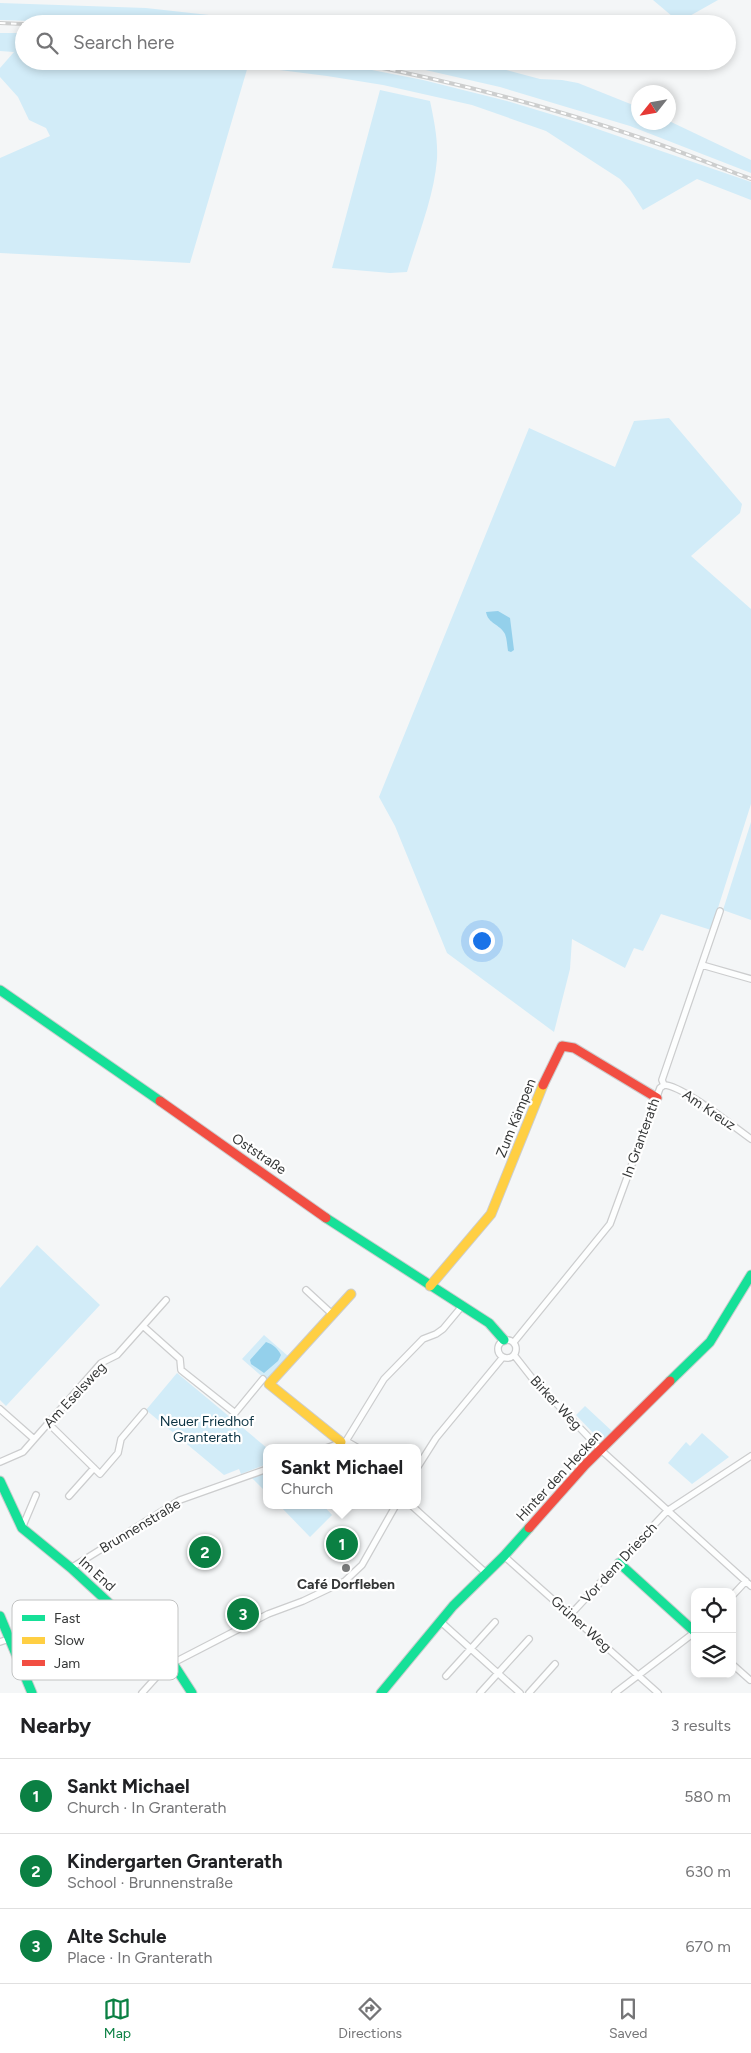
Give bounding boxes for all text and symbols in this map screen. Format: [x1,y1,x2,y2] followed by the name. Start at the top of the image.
[15,15,736,70] search box
[33,29,61,57] icon: search
[73,31,175,54] text: Search here
[631,85,676,130] north arrow
[469,928,495,954] your location
[492,1076,540,1160] street label: Zum Kämpen
[679,1086,739,1134] street label: Am Kreuz
[619,1096,663,1180] street label: In Granterath
[229,1130,290,1179] street label: Oststraße
[40,1359,110,1431] street label: Am Eselsweg
[527,1372,585,1434] street label: Birker Weg
[160,1413,255,1446] park label: Neuer Friedhof Granterath
[513,1427,605,1525] street label: Hinter den Hecken
[263,1444,421,1509] popup
[281,1456,403,1479] text: Sankt Michael
[281,1479,333,1498] text: Church
[96,1495,184,1557] street label: Brunnenstraße
[577,1519,661,1607] street label: Vor dem Driesch
[326,1525,358,1563] pin: 1
[189,1533,221,1571] pin: 2
[75,1553,119,1595] street label: Im End
[340,1562,352,1574] marker: Café Dorfleben
[297,1576,395,1593] place label: Café Dorfleben
[691,1588,736,1678] map controls
[691,1588,736,1633] button: locate
[547,1592,615,1656] street label: Grüner Weg
[227,1595,259,1633] pin: 3
[12,1600,178,1680] legend
[54,1610,80,1627] text: Fast
[54,1632,85,1649] text: Slow
[691,1633,736,1678] button: layers
[54,1655,80,1672] text: Jam
[20,1713,91,1738] text: Nearby
[671,1716,731,1735] text: 3 results
[67,1775,190,1798] text: Sankt Michael
[33,1787,39,1806] text: 1
[684,1787,731,1806] text: 580 m
[67,1798,227,1817] text: Church · In Granterath
[67,1850,283,1873] text: Kindergarten Granterath
[31,1862,41,1881] text: 2
[685,1862,731,1881] text: 630 m
[67,1873,233,1892] text: School · Brunnenstraße
[67,1925,166,1948] text: Alte Schule
[32,1937,40,1956] text: 3
[686,1937,731,1956] text: 670 m
[67,1948,212,1967] text: Place · In Granterath
[103,1995,131,2042] tab: Map
[338,1995,402,2042] tab: Directions
[609,1995,648,2042] tab: Saved

